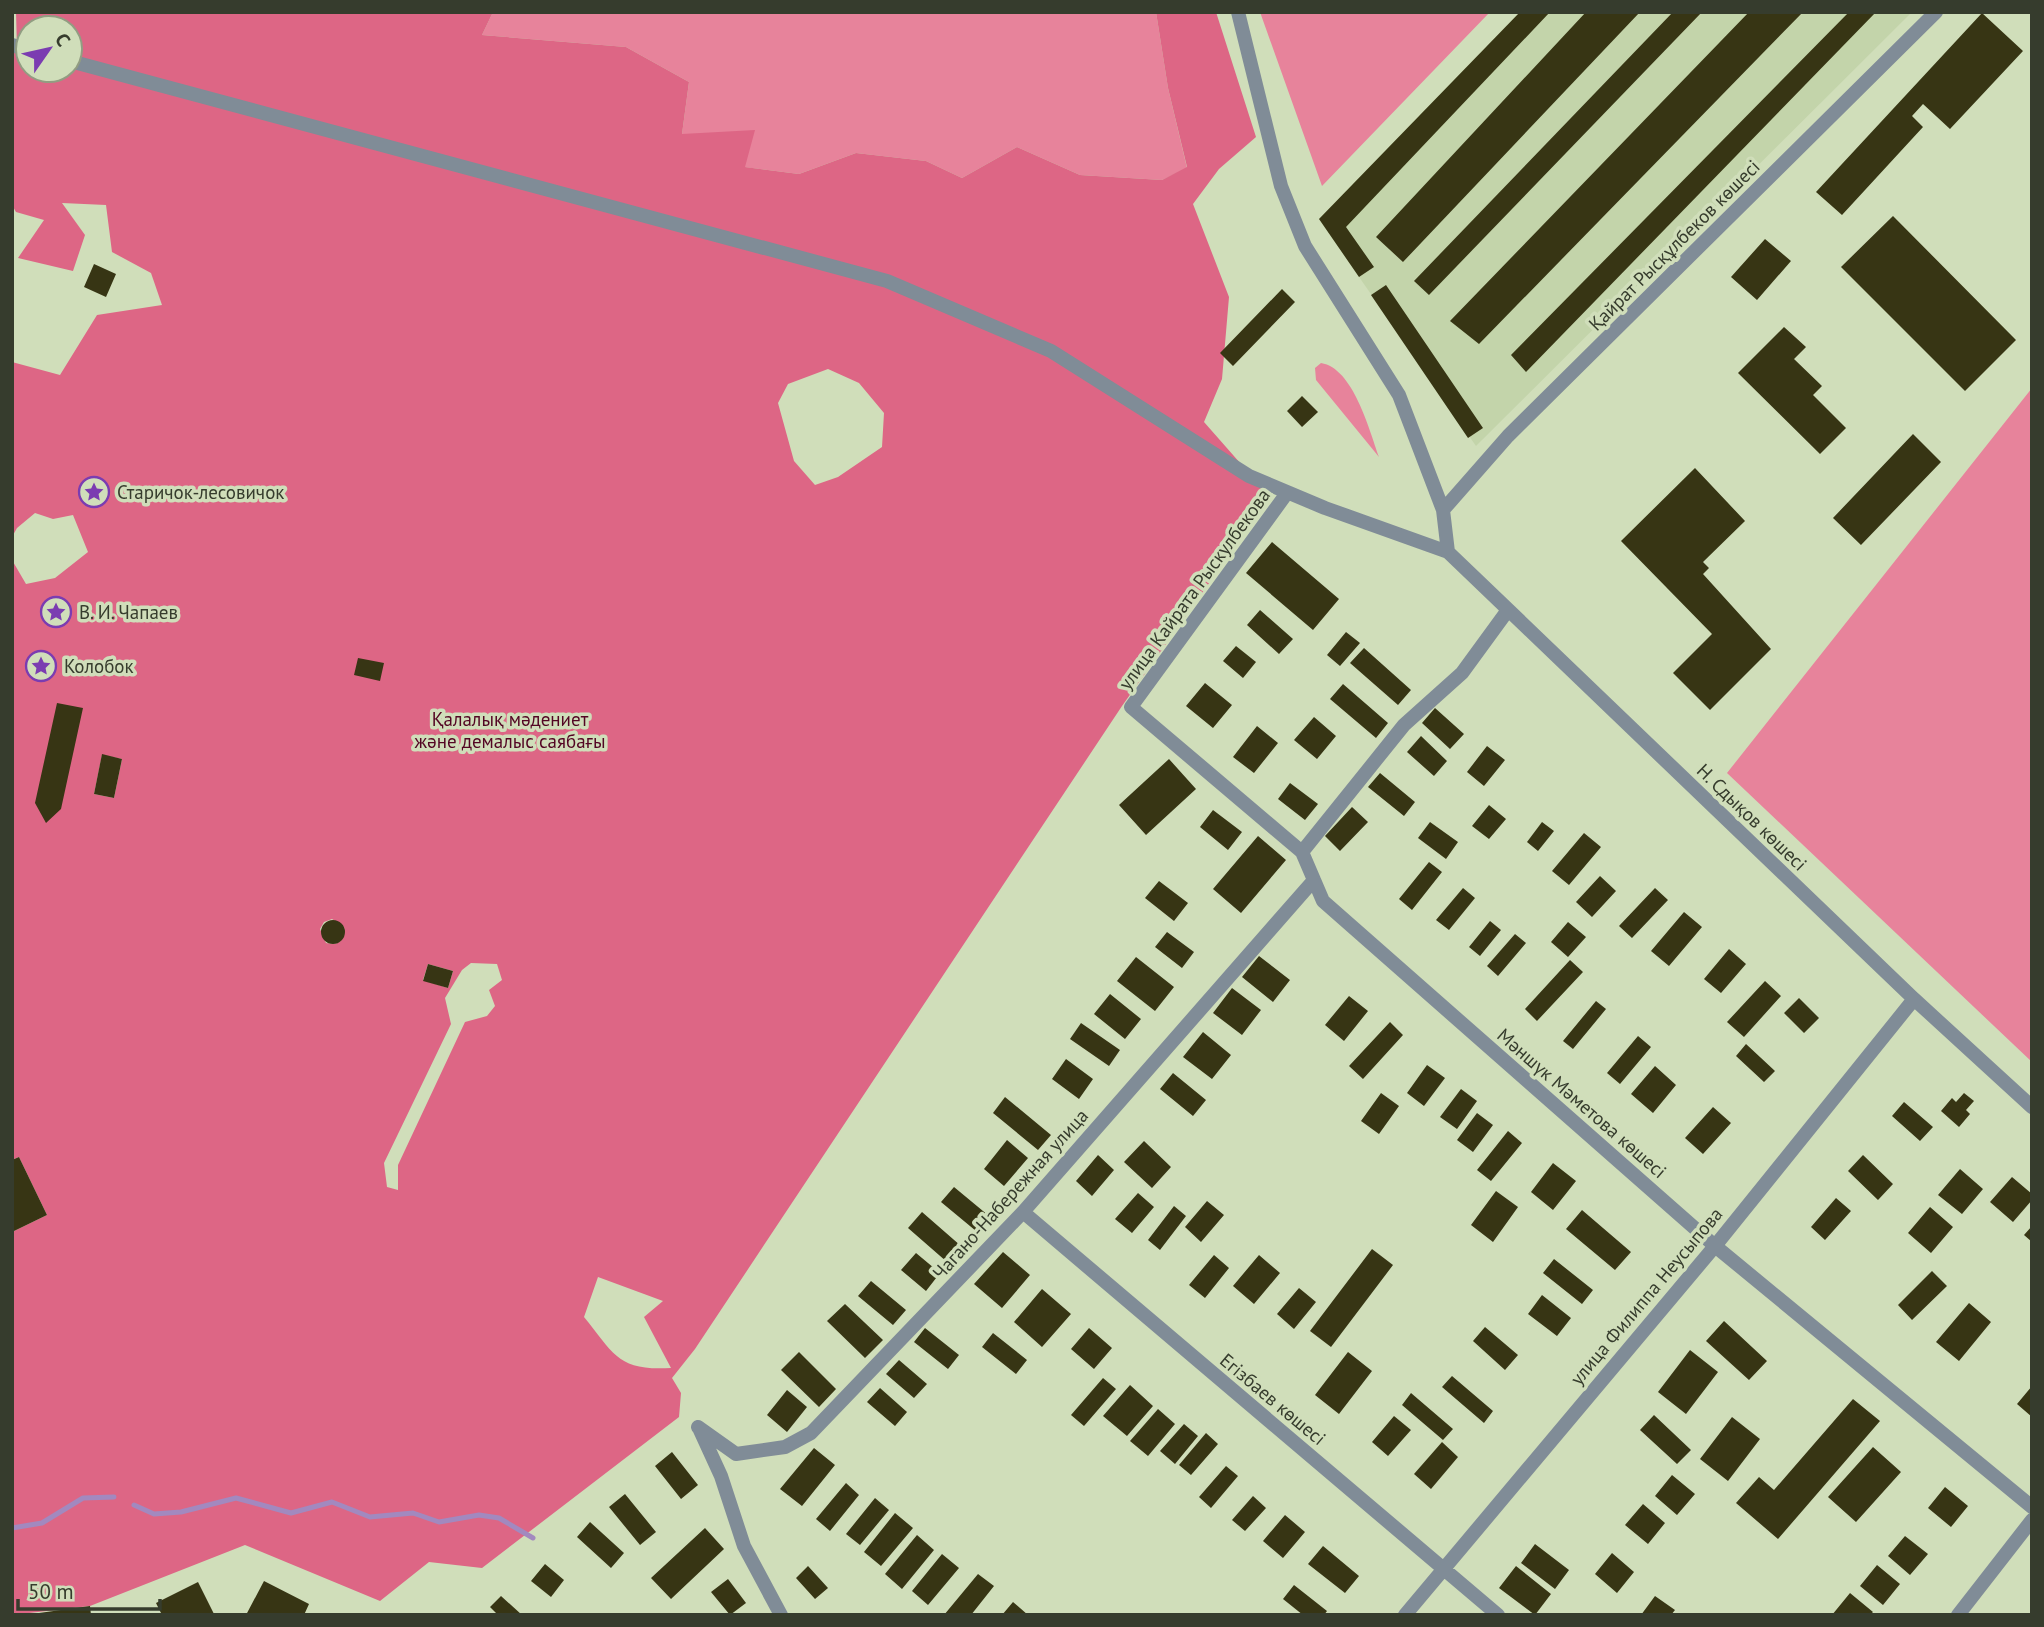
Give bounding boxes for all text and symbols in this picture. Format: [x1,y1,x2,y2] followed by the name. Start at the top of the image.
[14,14,84,84] north arrow
[50,28,76,51] text: С
[1583,154,1765,336] street label: Қайрат Рысқұлбеков көшесі
[77,475,111,509] place icon: Старичок-лесовичок
[117,480,284,504] place label: Старичок-лесовичок
[1113,484,1275,694] street label: улица Кайрата Рыскулбекова
[39,595,73,629] place icon: В. И. Чапаев
[79,600,178,624] place label: В. И. Чапаев
[24,649,58,683] place icon: Колобок
[64,654,134,678] place label: Колобок
[415,707,605,753] park label: Қалалық мәдениет және демалыс саябағы
[1692,758,1812,876] street label: Н. Сдықов көшесі
[1492,1023,1672,1183] street label: Мәншүк Мәметова көшесі
[927,1104,1093,1284] street label: Чагано-Набережная улица
[1565,1202,1727,1390] street label: улица Филиппа Неусыпова
[1215,1348,1331,1450] street label: Егізбаев көшесі
[18,1568,159,1612] scale bar
[28,1578,74,1605] text: 50 m

